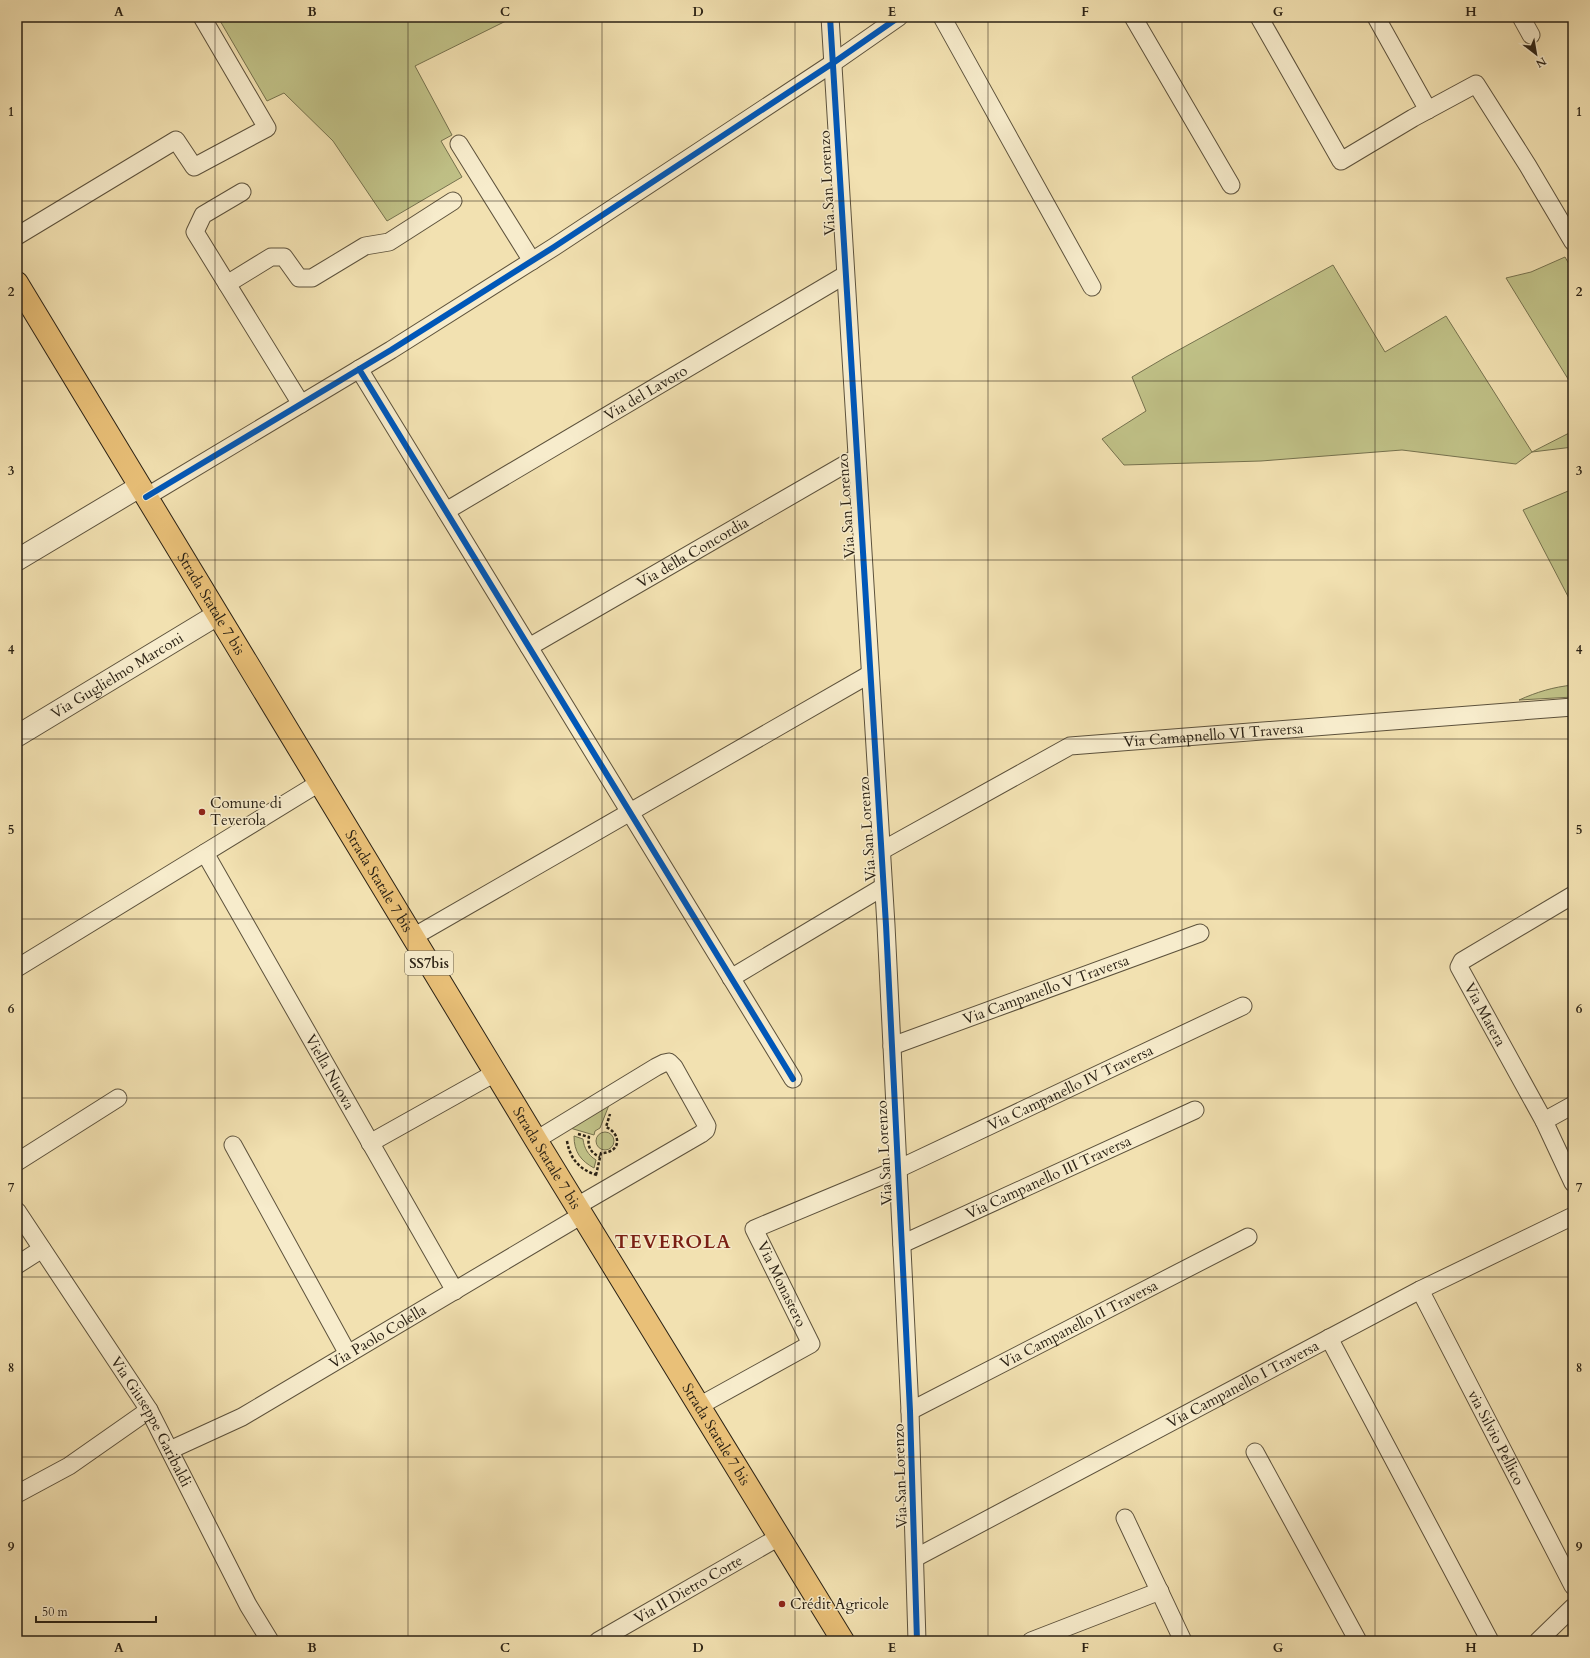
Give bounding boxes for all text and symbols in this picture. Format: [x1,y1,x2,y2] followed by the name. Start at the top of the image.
[114,3,124,21] text: A
[307,3,317,21] text: B
[500,3,510,21] text: C
[692,3,704,21] text: D
[888,3,896,21] text: E
[1081,3,1089,21] text: F
[1273,3,1284,21] text: G
[1465,3,1477,21] text: H
[1516,34,1556,74] north arrow
[1533,53,1549,71] text: N
[8,103,14,121] text: 1
[1576,103,1582,121] text: 1
[814,130,840,236] street label: Via San Lorenzo
[8,283,15,301] text: 2
[1576,283,1583,301] text: 2
[600,361,691,425] street label: Via del Lavoro
[832,453,860,559] street label: Via San Lorenzo
[8,462,15,480] text: 3
[1576,462,1583,480] text: 3
[633,512,753,593] street label: Via della Concordia
[173,549,250,659] street label: Strada Statale 7 bis
[47,628,187,723] street label: Via Guglielmo Marconi
[8,641,15,659] text: 4
[1576,641,1583,659] text: 4
[1123,718,1305,752] street label: Via Camapnello VI Traversa
[853,776,881,882] street label: Via San Lorenzo
[210,793,282,830] place label: Comune di Teverola
[197,807,207,817] marker: Comune di Teverola
[8,821,14,839] text: 5
[1576,821,1582,839] text: 5
[340,826,418,936] street label: Strada Statale 7 bis
[960,950,1132,1029] street label: Via Campanello V Traversa
[405,951,453,975] road number: SS7bis
[1460,979,1511,1050] street label: Via Matera
[8,1000,15,1018] text: 6
[1576,1000,1583,1018] text: 6
[301,1031,360,1114] street label: Viella Nuova
[984,1040,1157,1135] street label: Via Campanello IV Traversa
[871,1100,897,1206] street label: Via San Lorenzo
[508,1103,586,1213] street label: Strada Statale 7 bis
[962,1130,1135,1224] street label: Via Campanello III Traversa
[8,1179,15,1197] text: 7
[1576,1179,1583,1197] text: 7
[614,1229,732,1255] district label: TEVEROLA
[753,1238,811,1330] street label: Via Monastero
[997,1275,1162,1373] street label: Via Campanello II Traversa
[325,1300,430,1373] street label: Via Paolo Colella
[1163,1335,1323,1433] street label: Via Campanello I Traversa
[106,1352,196,1490] street label: Via Giuseppe Garibaldi
[8,1359,14,1377] text: 8
[1576,1359,1582,1377] text: 8
[677,1379,755,1489] street label: Strada Statale 7 bis
[1463,1387,1529,1488] street label: via Silvio Pellico
[888,1423,912,1529] street label: Via San Lorenzo
[8,1538,15,1556] text: 9
[1576,1538,1583,1556] text: 9
[630,1550,746,1628] street label: Via II Dietro Corte
[790,1594,889,1614] place label: Crédit Agricole
[36,1598,156,1624] scale bar
[777,1599,787,1609] marker: Crédit Agricole
[42,1604,69,1620] text: 50 m
[114,1639,124,1657] text: A
[307,1639,317,1657] text: B
[500,1639,510,1657] text: C
[692,1639,704,1657] text: D
[888,1639,896,1657] text: E
[1081,1639,1089,1657] text: F
[1273,1639,1284,1657] text: G
[1465,1639,1477,1657] text: H

